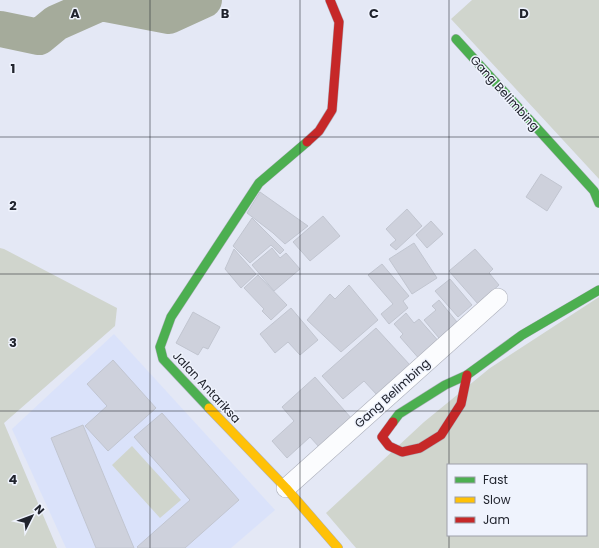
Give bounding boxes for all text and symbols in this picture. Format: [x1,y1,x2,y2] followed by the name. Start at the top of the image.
[70,4,80,23] text: A
[221,4,230,23] text: B
[369,4,379,23] text: C
[519,4,529,23] text: D
[466,52,544,134] street label: Gang Belimbing
[11,59,15,78] text: 1
[9,196,17,215] text: 2
[9,333,17,352] text: 3
[169,347,245,427] street label: Jalan Antariksa
[351,354,433,432] street label: Gang Belimbing
[447,464,587,536] legend
[9,470,18,489] text: 4
[483,471,508,488] text: Fast
[483,491,511,508] text: Slow
[12,496,52,536] north arrow
[31,501,48,518] text: N
[483,511,510,528] text: Jam

